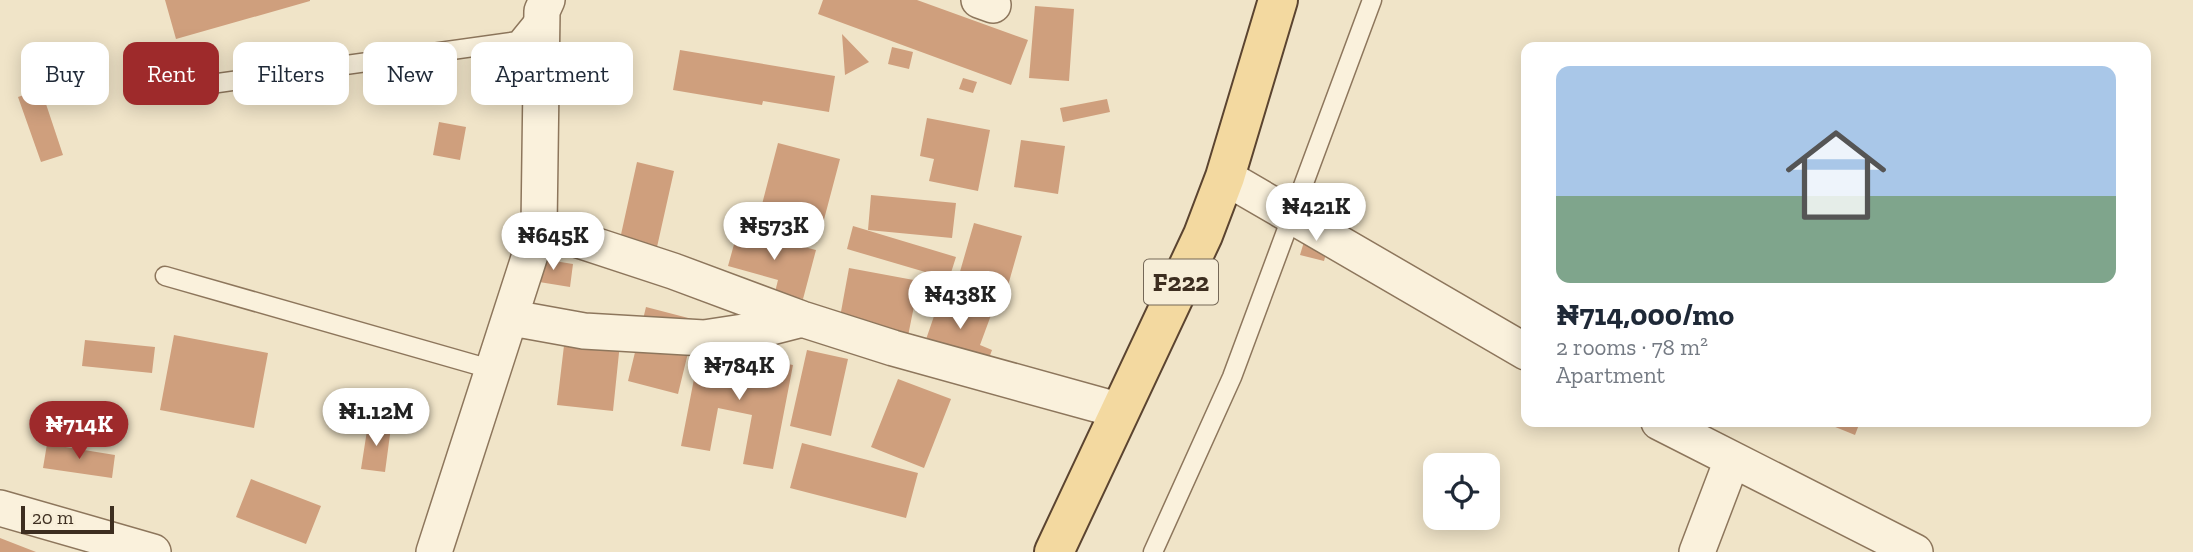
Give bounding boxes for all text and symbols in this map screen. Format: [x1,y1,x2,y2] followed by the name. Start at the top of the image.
[21,42,109,105] chip: Buy
[123,42,219,105] chip: Rent
[233,42,349,105] chip: Filters
[363,42,457,105] chip: New
[471,42,633,105] chip: Apartment
[1773,112,1899,238] icon: home
[1267,184,1365,243] pin: ₦421K
[1282,192,1350,220] text: ₦421K
[725,202,823,262] pin: ₦573K
[739,211,809,239] text: ₦573K
[504,212,602,272] pin: ₦645K
[518,221,588,249] text: ₦645K
[1144,260,1218,304] road number: F222
[911,272,1009,331] pin: ₦438K
[924,280,996,308] text: ₦438K
[1556,297,1734,333] text: ₦714,000/mo
[1556,333,1708,361] text: 2 rooms · 78 m²
[690,342,788,402] pin: ₦784K
[704,351,774,379] text: ₦784K
[1556,361,1665,389] text: Apartment
[319,388,433,448] pin: ₦1.12M
[339,397,413,425] text: ₦1.12M
[30,402,128,461] pin: ₦714K
[45,410,113,438] text: ₦714K
[1423,453,1500,530] map controls
[1423,453,1500,530] button: locate
[21,503,114,535] scale bar
[32,506,73,529] text: 20 m

